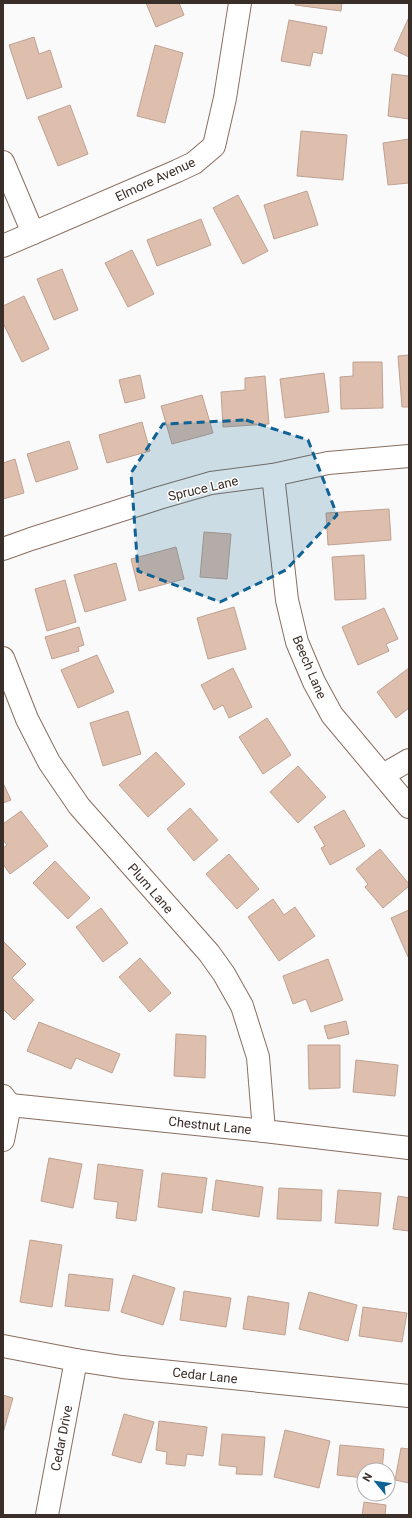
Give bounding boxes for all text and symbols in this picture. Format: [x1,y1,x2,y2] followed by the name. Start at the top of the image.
[113,154,198,204] street label: Elmore Avenue
[167,473,240,504] street label: Spruce Lane
[290,633,330,701] street label: Beech Lane
[125,860,176,916] street label: Plum Lane
[168,1114,252,1137] street label: Chestnut Lane
[172,1365,238,1386] street label: Cedar Lane
[48,1404,75,1472] street label: Cedar Drive
[356,1462,396,1502] north arrow
[360,1471,375,1484] text: N

